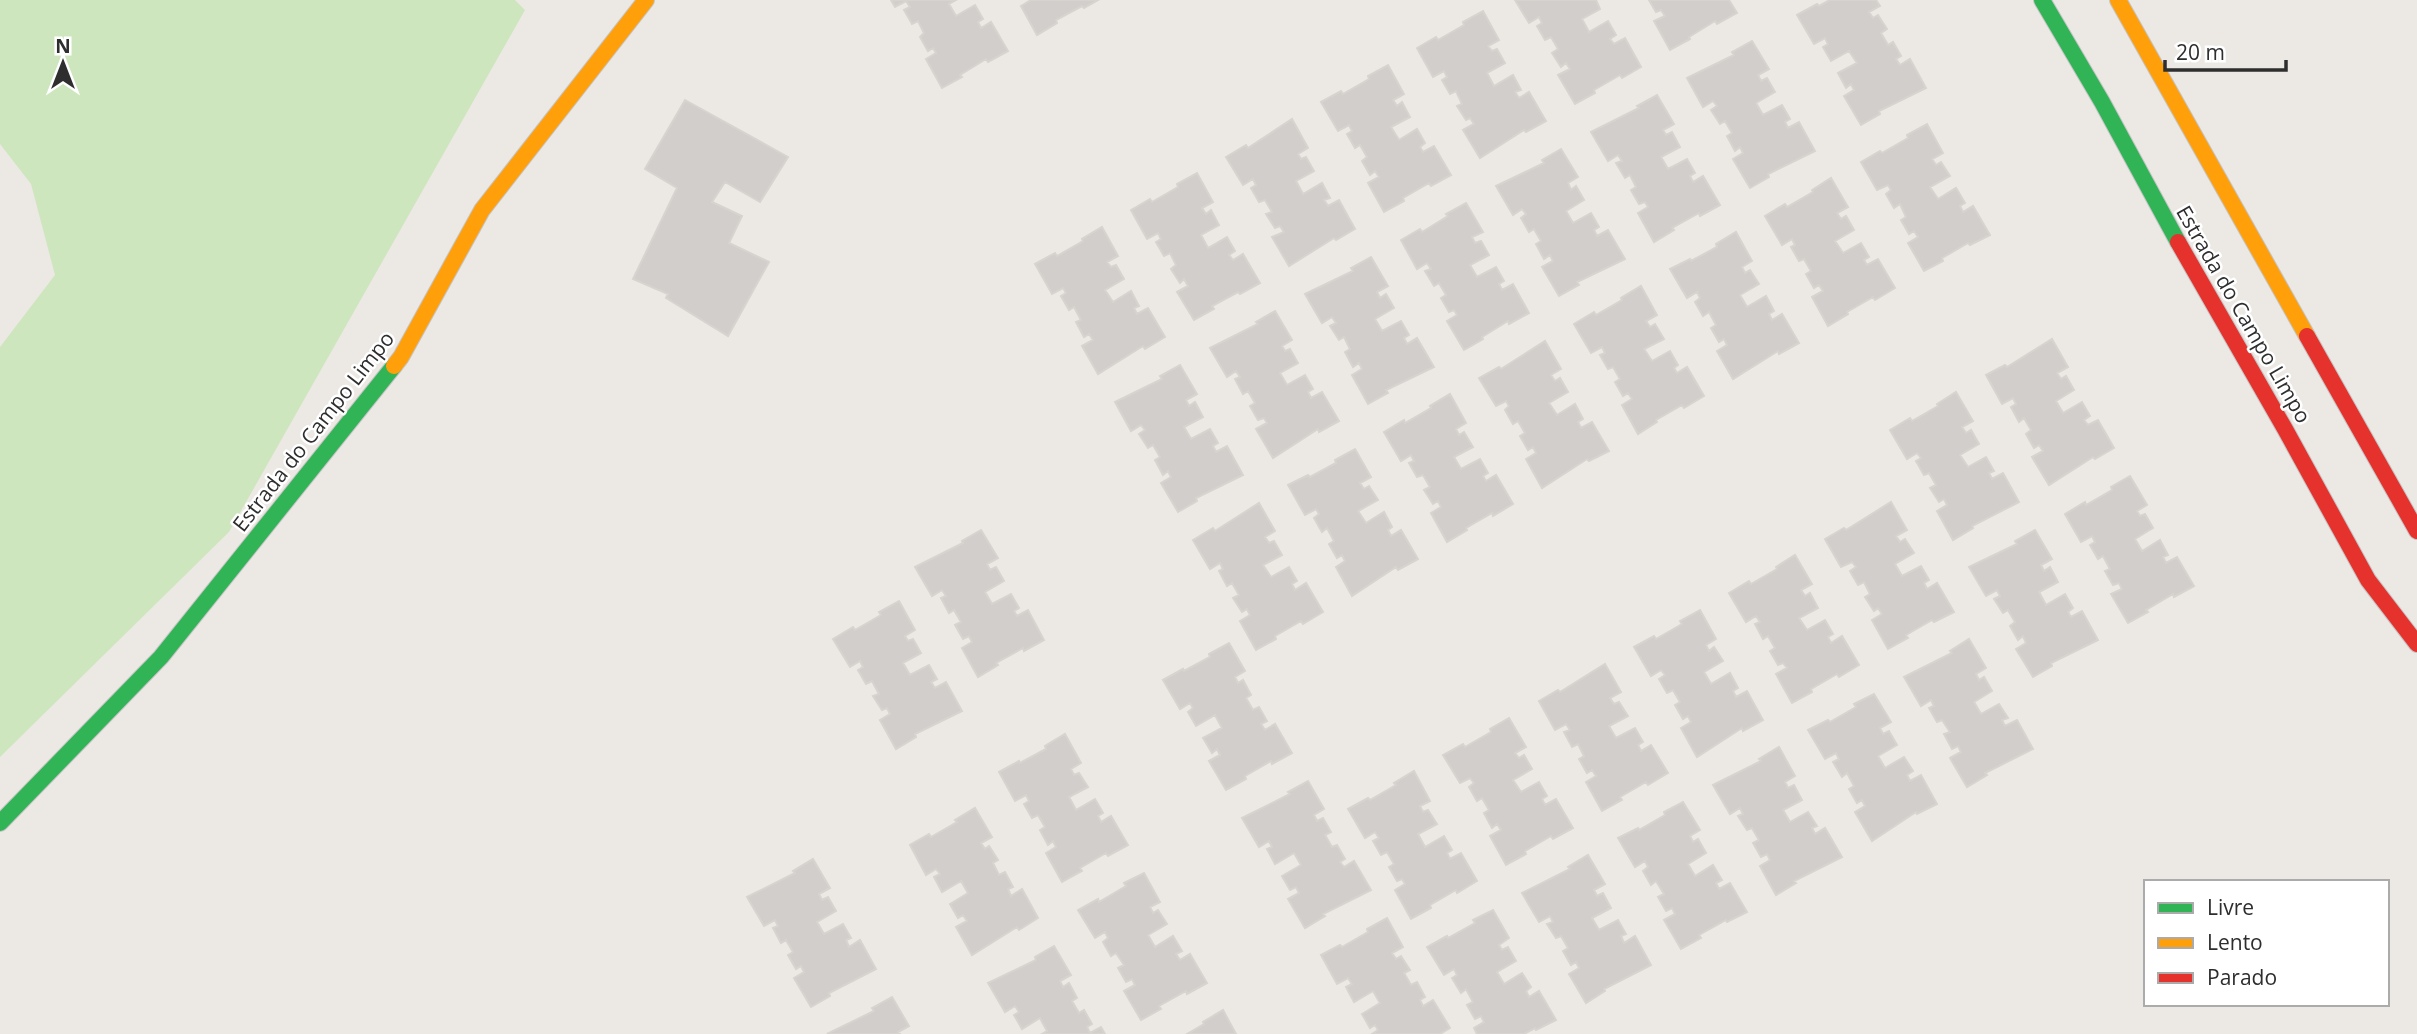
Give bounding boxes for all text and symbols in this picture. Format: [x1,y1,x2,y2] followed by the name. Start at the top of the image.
[28,28,98,98] north arrow
[2165,28,2286,72] scale bar
[55,33,71,59] text: N
[2176,38,2225,66] text: 20 m
[2170,200,2318,428] street label: Estrada do Campo Limpo
[226,325,400,537] street label: Estrada do Campo Limpo
[2144,880,2389,1006] legend
[2207,893,2254,921] text: Livre
[2207,928,2263,956] text: Lento
[2207,963,2277,991] text: Parado

